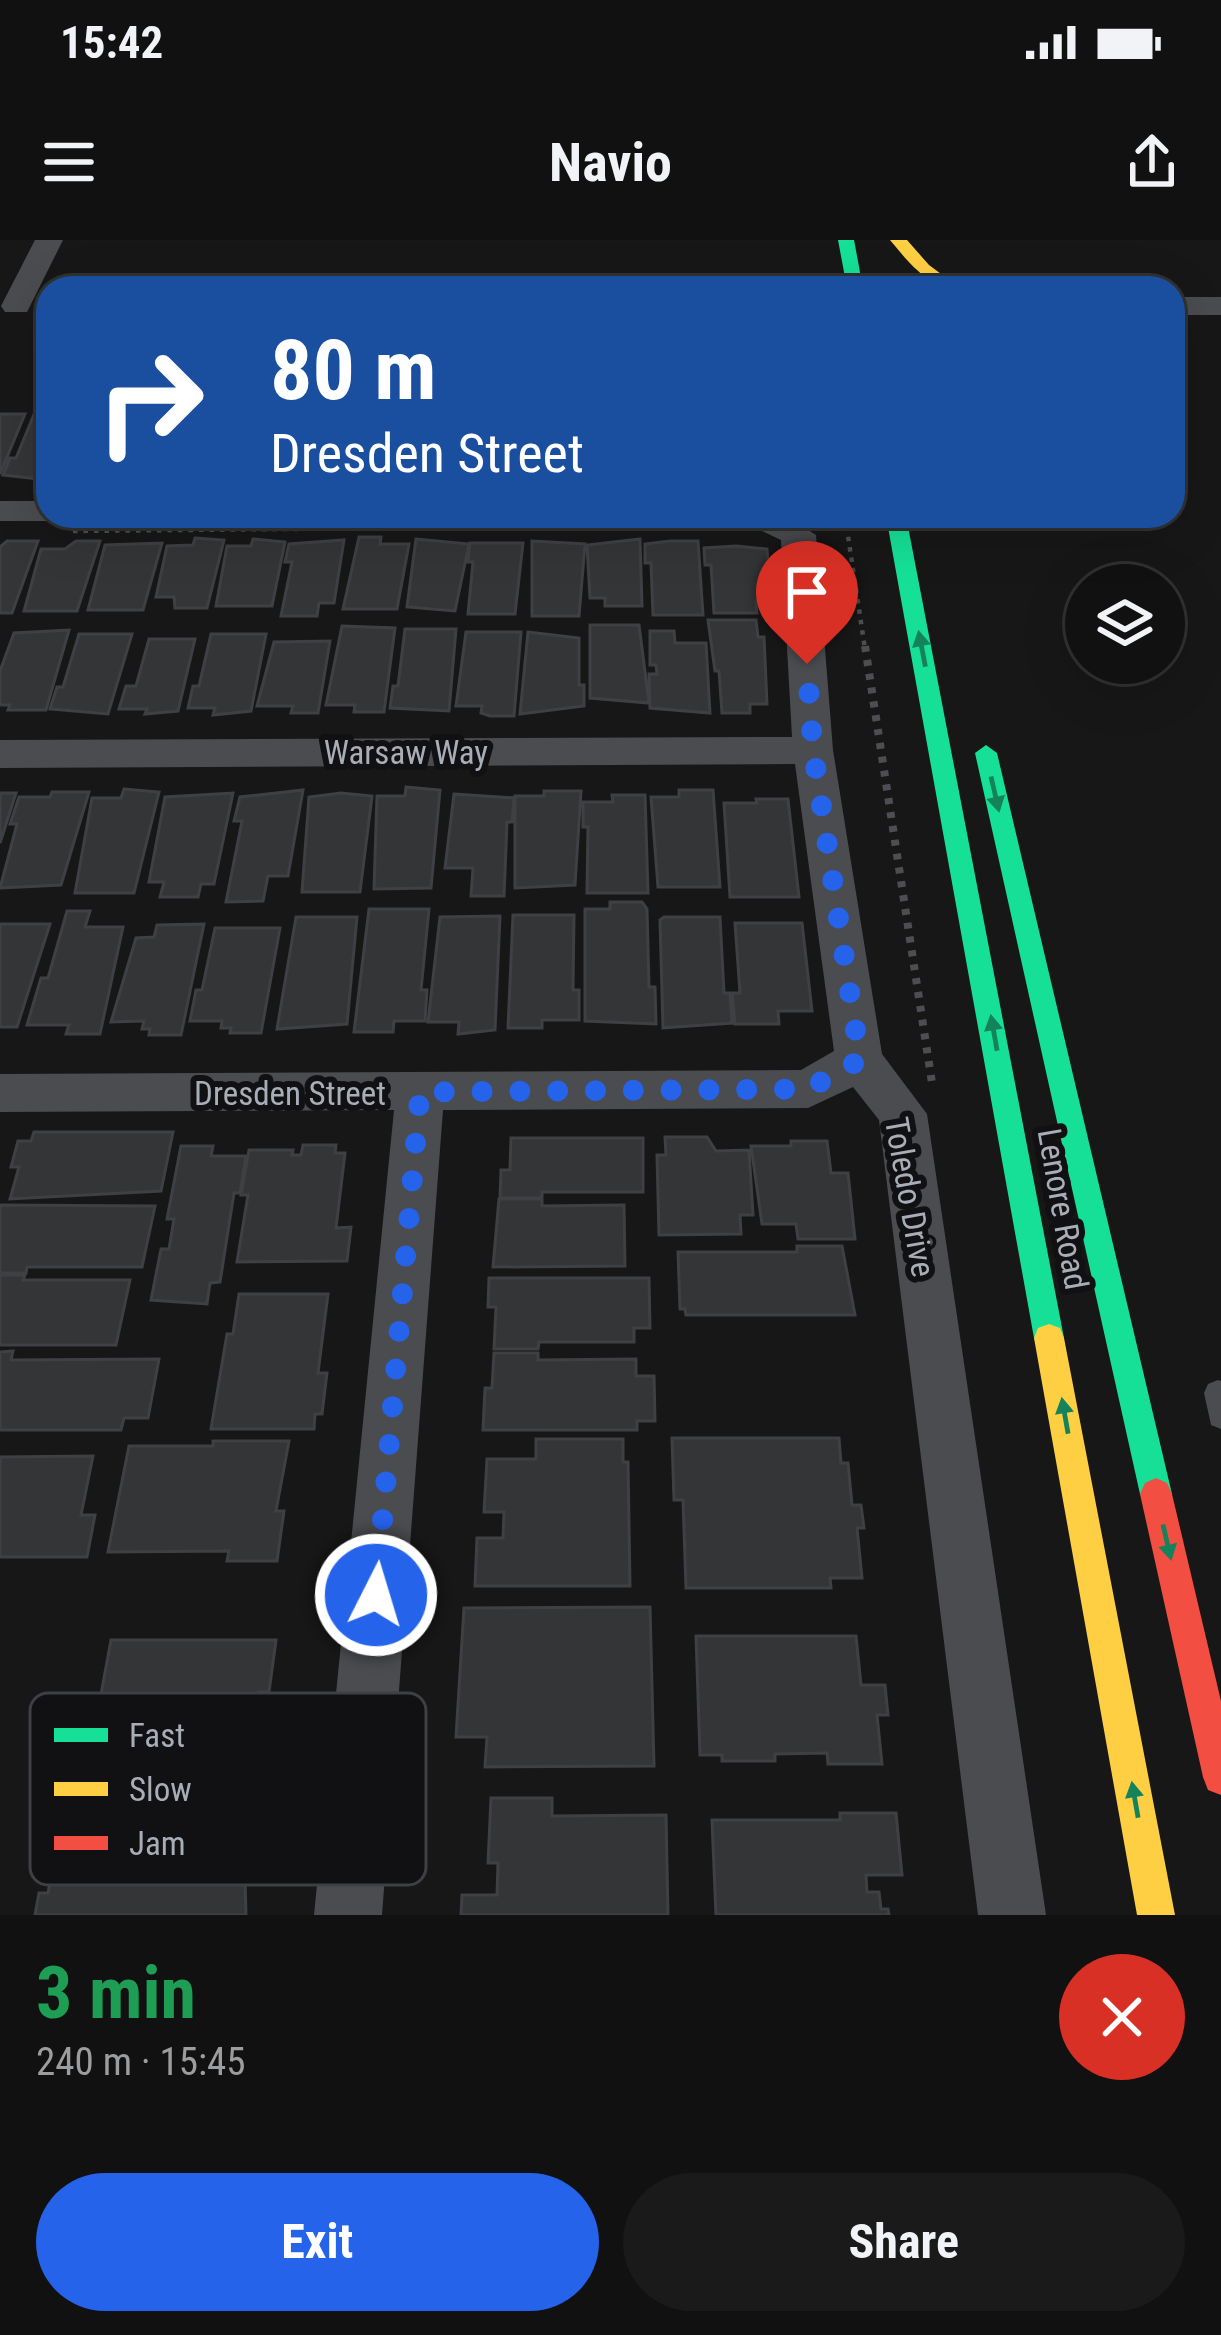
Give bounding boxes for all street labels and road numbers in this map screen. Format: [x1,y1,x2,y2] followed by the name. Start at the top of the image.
[324,733,488,772] street label: Warsaw Way
[194,1074,386,1113] street label: Dresden Street
[877,1114,943,1280] street label: Toledo Drive
[1030,1125,1096,1293] street label: Lenore Road

